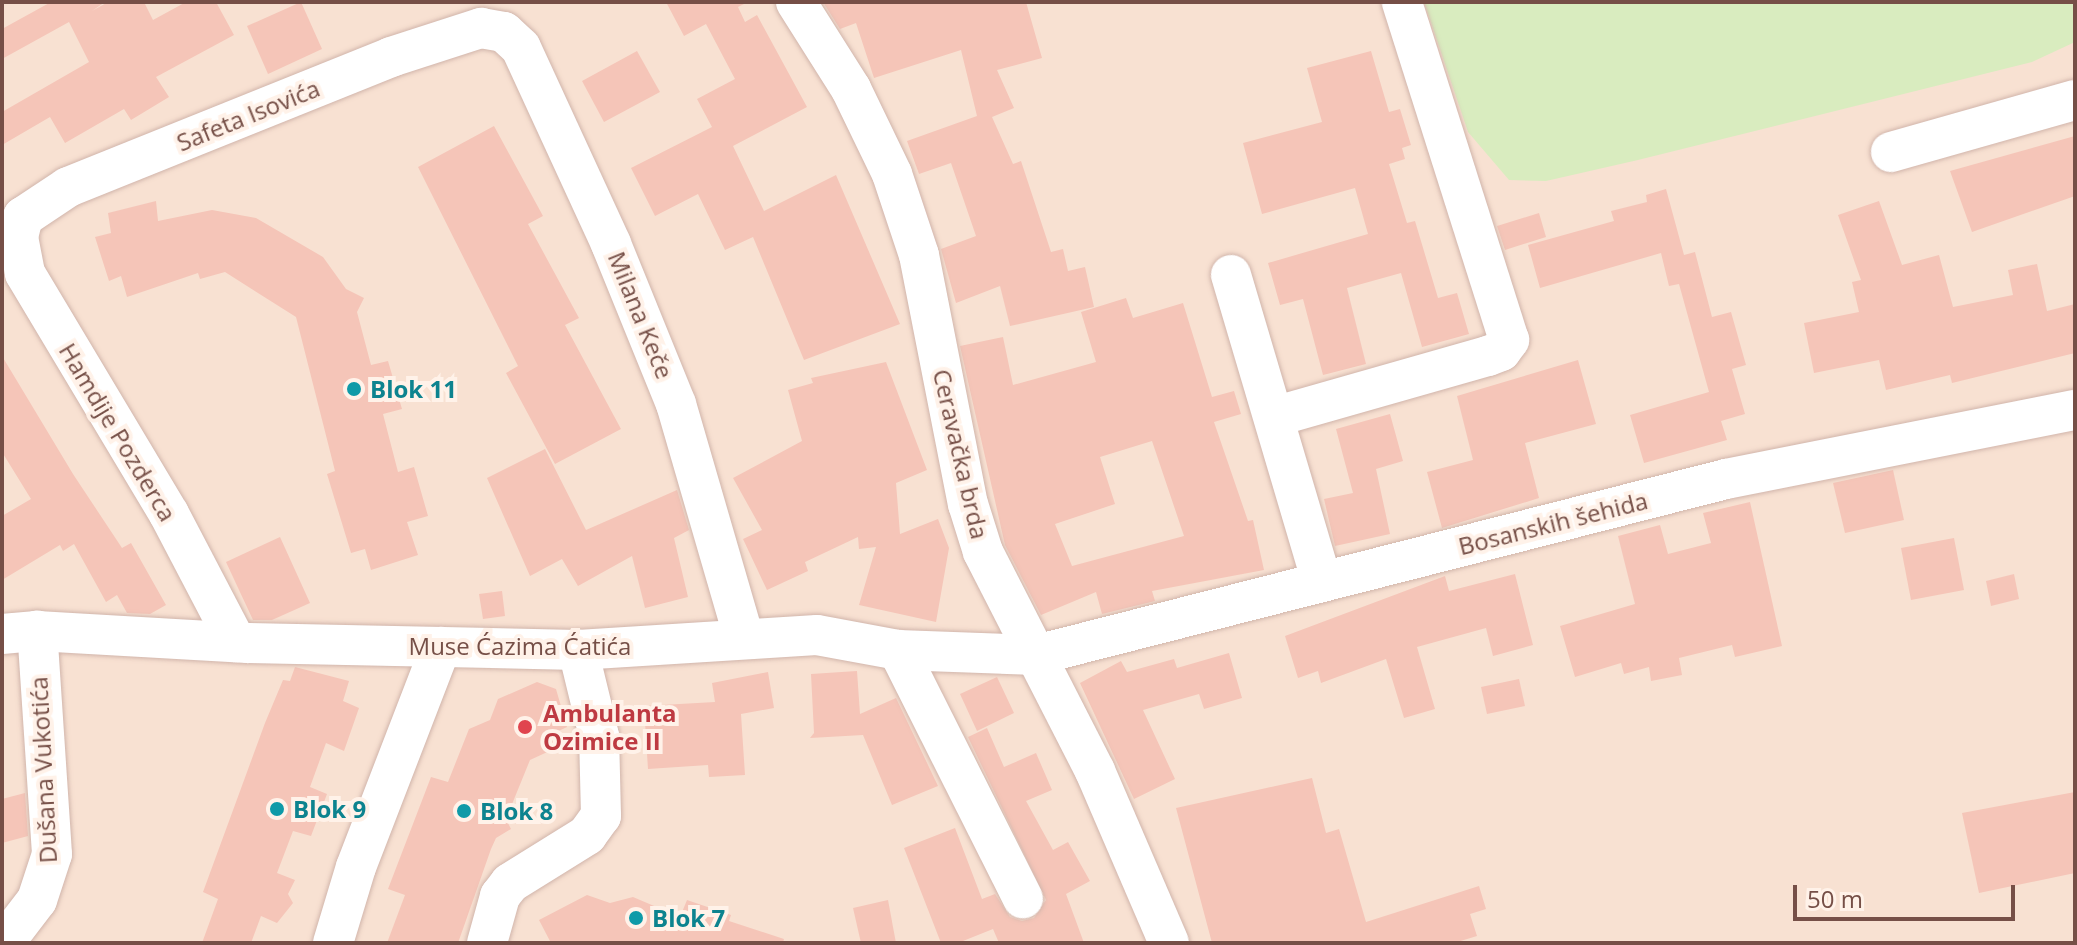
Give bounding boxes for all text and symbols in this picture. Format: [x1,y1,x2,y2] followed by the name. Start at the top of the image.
[172,73,324,157] street label: Safeta Isovića
[602,247,680,383] street label: Milana Keče
[53,338,183,526] street label: Hamdije Pozderca
[927,366,995,542] street label: Ceravačka brda
[370,375,457,403] place label: Blok 11
[345,380,363,398] marker: Blok 11
[1455,486,1651,560] street label: Bosanskih šehida
[409,632,631,660] street label: Muse Ćazima Ćatića
[24,676,62,864] street label: Dušana Vukotića
[543,699,677,755] place label: Ambulanta Ozimice II
[514,716,536,738] marker: Ambulanta Ozimice II
[293,795,366,823] place label: Blok 9
[480,797,553,825] place label: Blok 8
[268,800,286,818] marker: Blok 9
[455,802,473,820] marker: Blok 8
[1797,869,2019,919] scale bar
[1807,882,1863,915] text: 50 m
[652,904,725,932] place label: Blok 7
[627,909,645,927] marker: Blok 7

